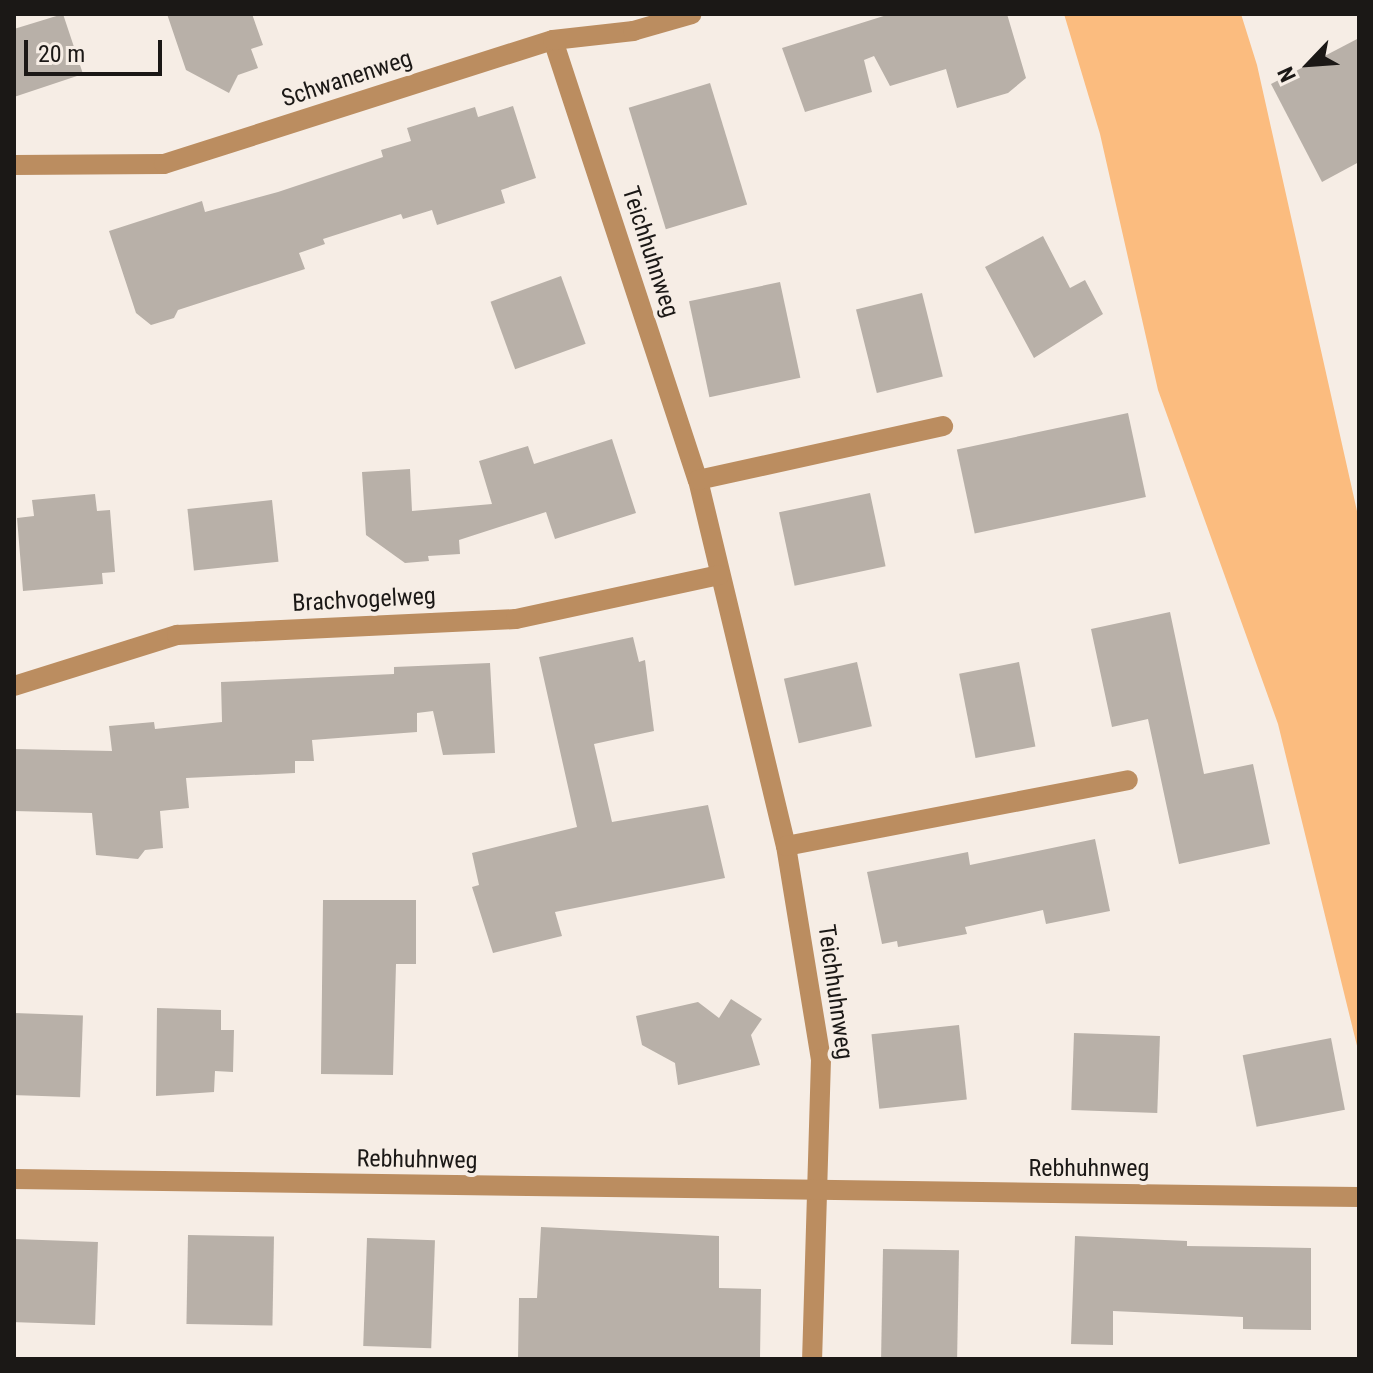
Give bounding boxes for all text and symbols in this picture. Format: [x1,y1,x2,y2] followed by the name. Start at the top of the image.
[28,24,166,74] scale bar
[1269,24,1349,104] north arrow
[38,40,85,68] text: 20 m
[278,44,416,114] street label: Schwanenweg
[1273,63,1301,86] text: N
[615,183,685,321] street label: Teichhuhnweg
[292,582,436,618] street label: Brachvogelweg
[811,923,859,1061] street label: Teichhuhnweg
[356,1145,478,1175] street label: Rebhuhnweg
[1029,1155,1149,1183] street label: Rebhuhnweg

